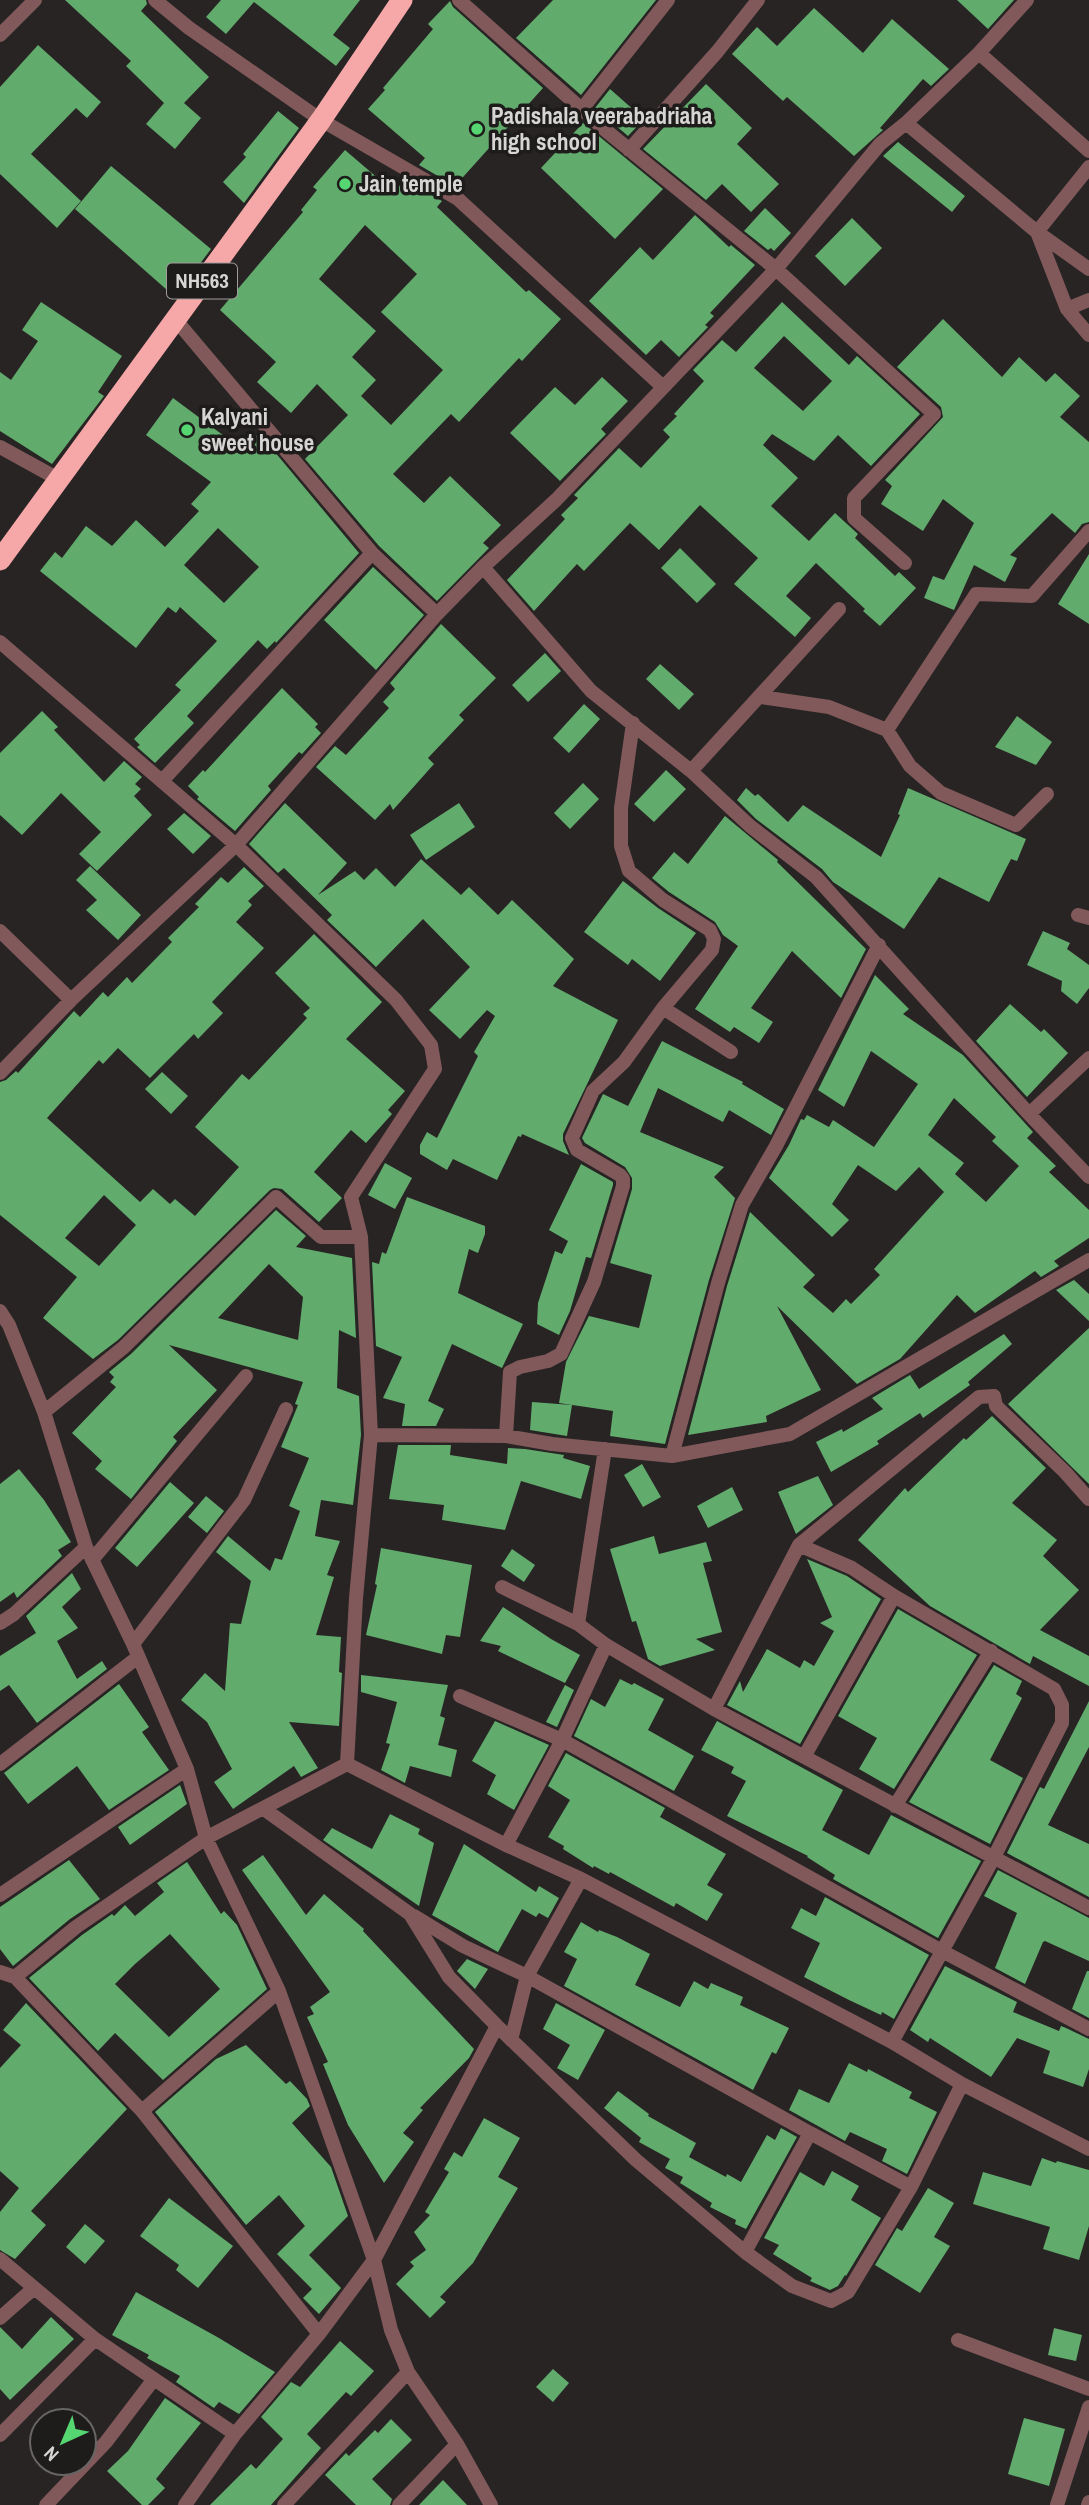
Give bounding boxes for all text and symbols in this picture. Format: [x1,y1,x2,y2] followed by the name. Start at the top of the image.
[491,100,713,157] place label: Padishala veerabadriaha high school
[469,121,485,137] marker: Padishala veerabadriaha high school
[359,168,463,199] place label: Jain temple
[337,176,353,192] marker: Jain temple
[167,264,237,298] road number: NH563
[201,401,314,458] place label: Kalyani sweet house
[179,422,195,438] marker: Kalyani sweet house
[28,2407,98,2477] north arrow
[38,2441,64,2467] text: N

